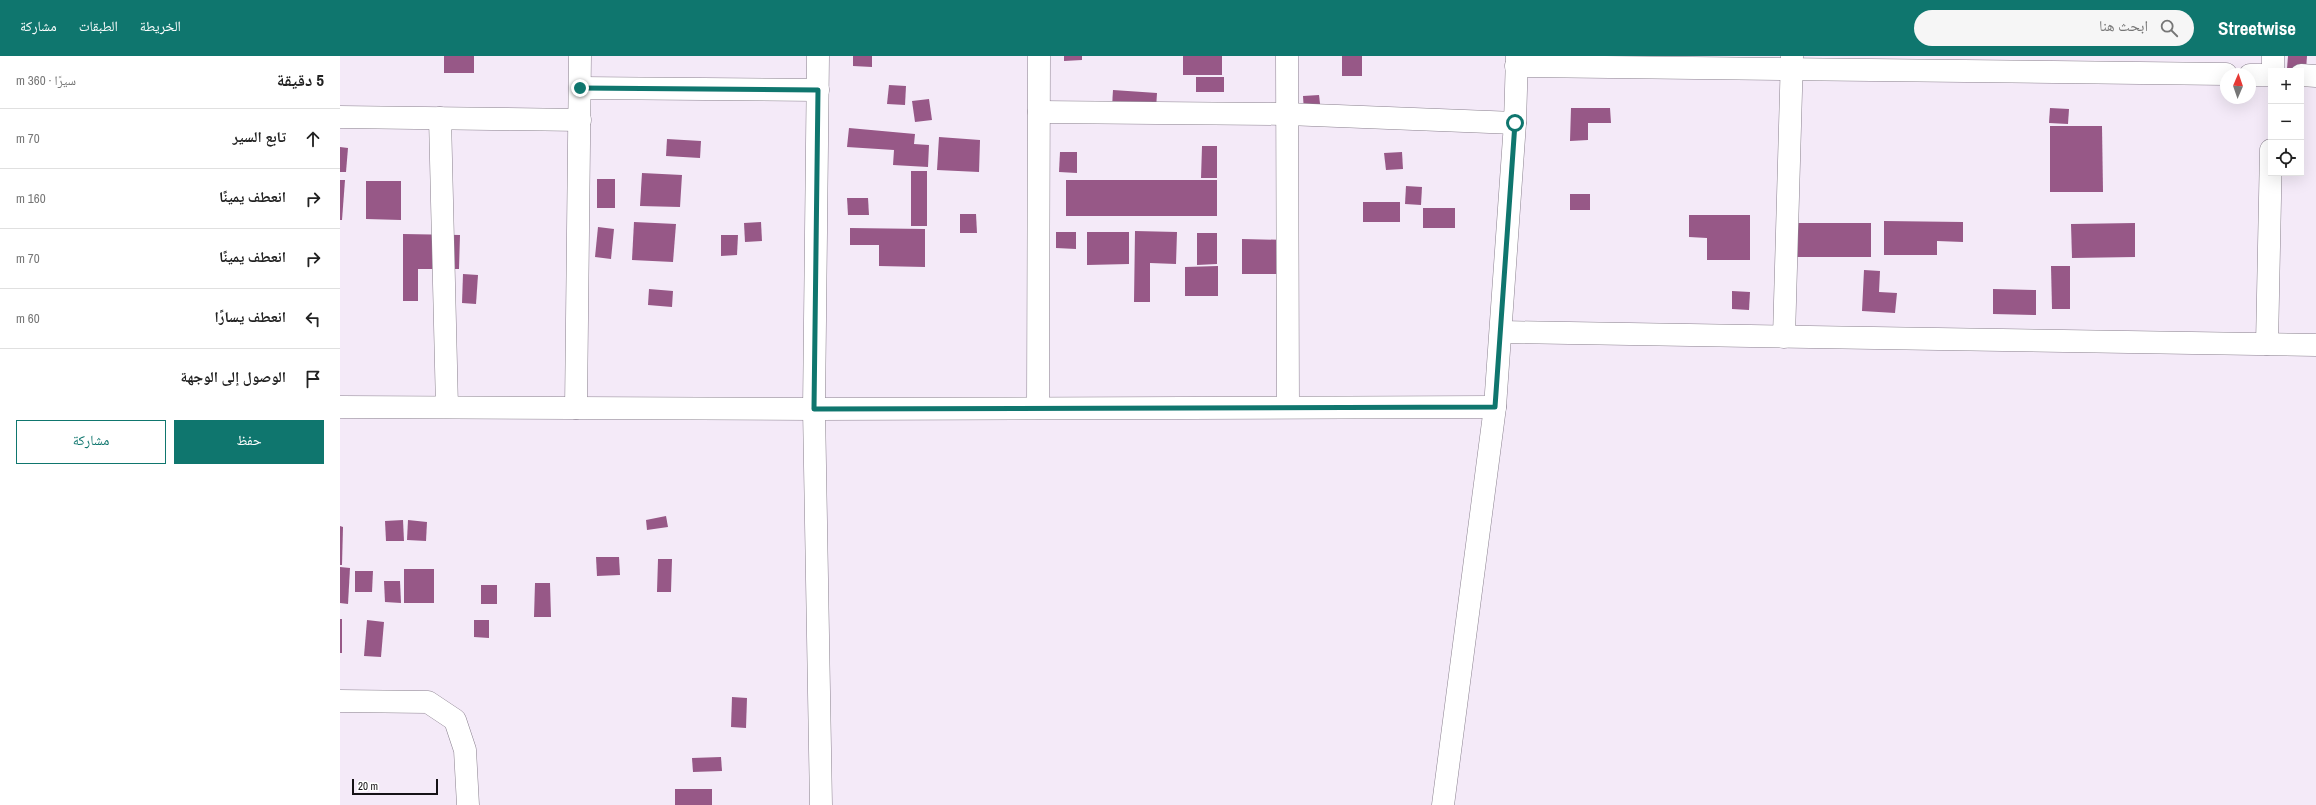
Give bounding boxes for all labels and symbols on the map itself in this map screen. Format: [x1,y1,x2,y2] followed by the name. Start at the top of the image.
[2220,68,2256,104] north arrow
[571,79,589,97] route end
[1506,114,1524,132] route start
[352,777,438,796] scale bar

